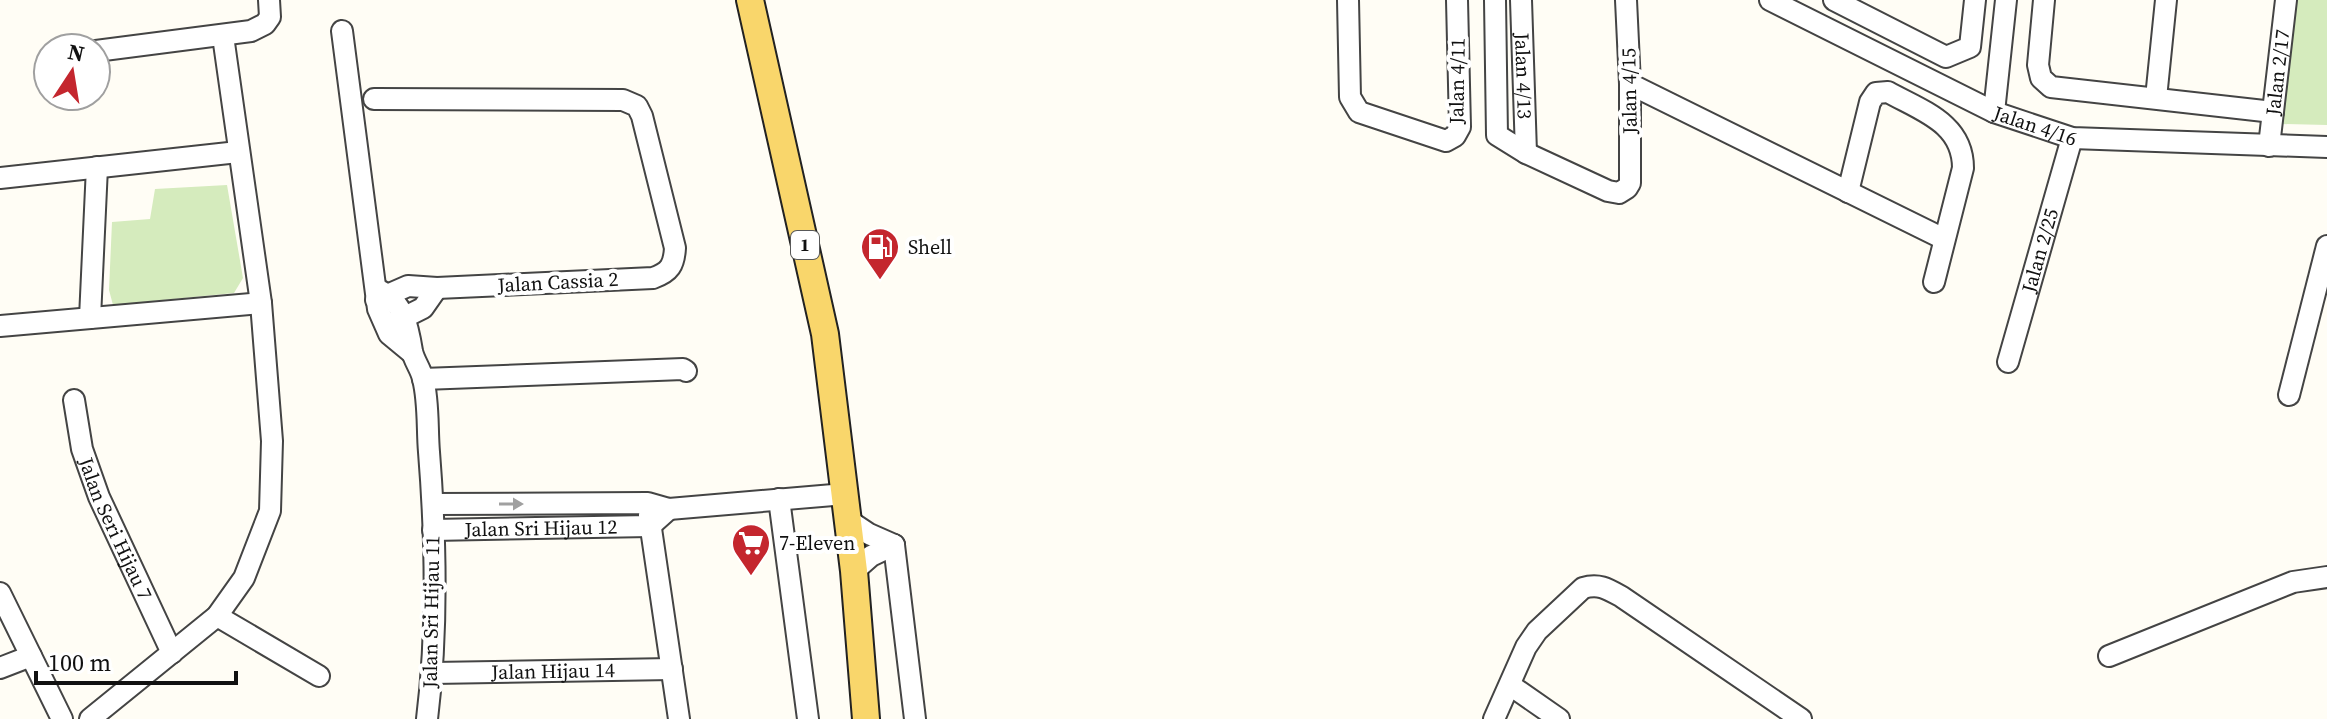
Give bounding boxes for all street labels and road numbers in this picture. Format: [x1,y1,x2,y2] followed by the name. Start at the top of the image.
[2259,28,2296,118] street label: Jalan 2/17
[1508,31,1539,120] street label: Jalan 4/13
[1442,38,1472,125] street label: Jalan 4/11
[1614,48,1644,135] street label: Jalan 4/15
[1989,99,2081,153] street label: Jalan 4/16
[2014,205,2065,297] street label: Jalan 2/25
[791,231,819,259] road number: 1
[496,265,619,299] street label: Jalan Cassia 2
[72,453,159,604] street label: Jalan Seri Hijau 7
[463,513,618,543] street label: Jalan Sri Hijau 12
[416,535,446,690] street label: Jalan Sri Hijau 11
[490,656,615,686] street label: Jalan Hijau 14

